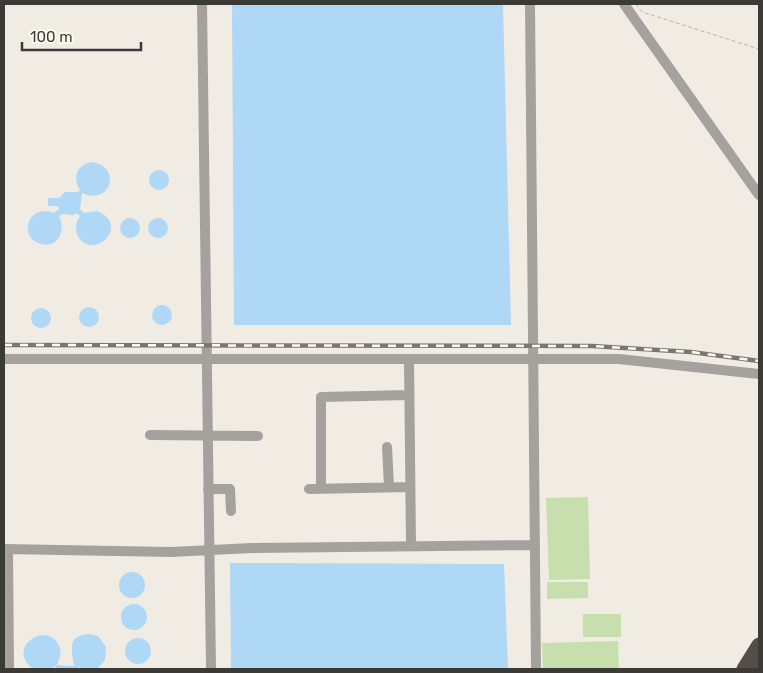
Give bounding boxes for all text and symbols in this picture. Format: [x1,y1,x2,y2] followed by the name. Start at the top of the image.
[22,20,141,52] scale bar
[30,28,72,46] text: 100 m

